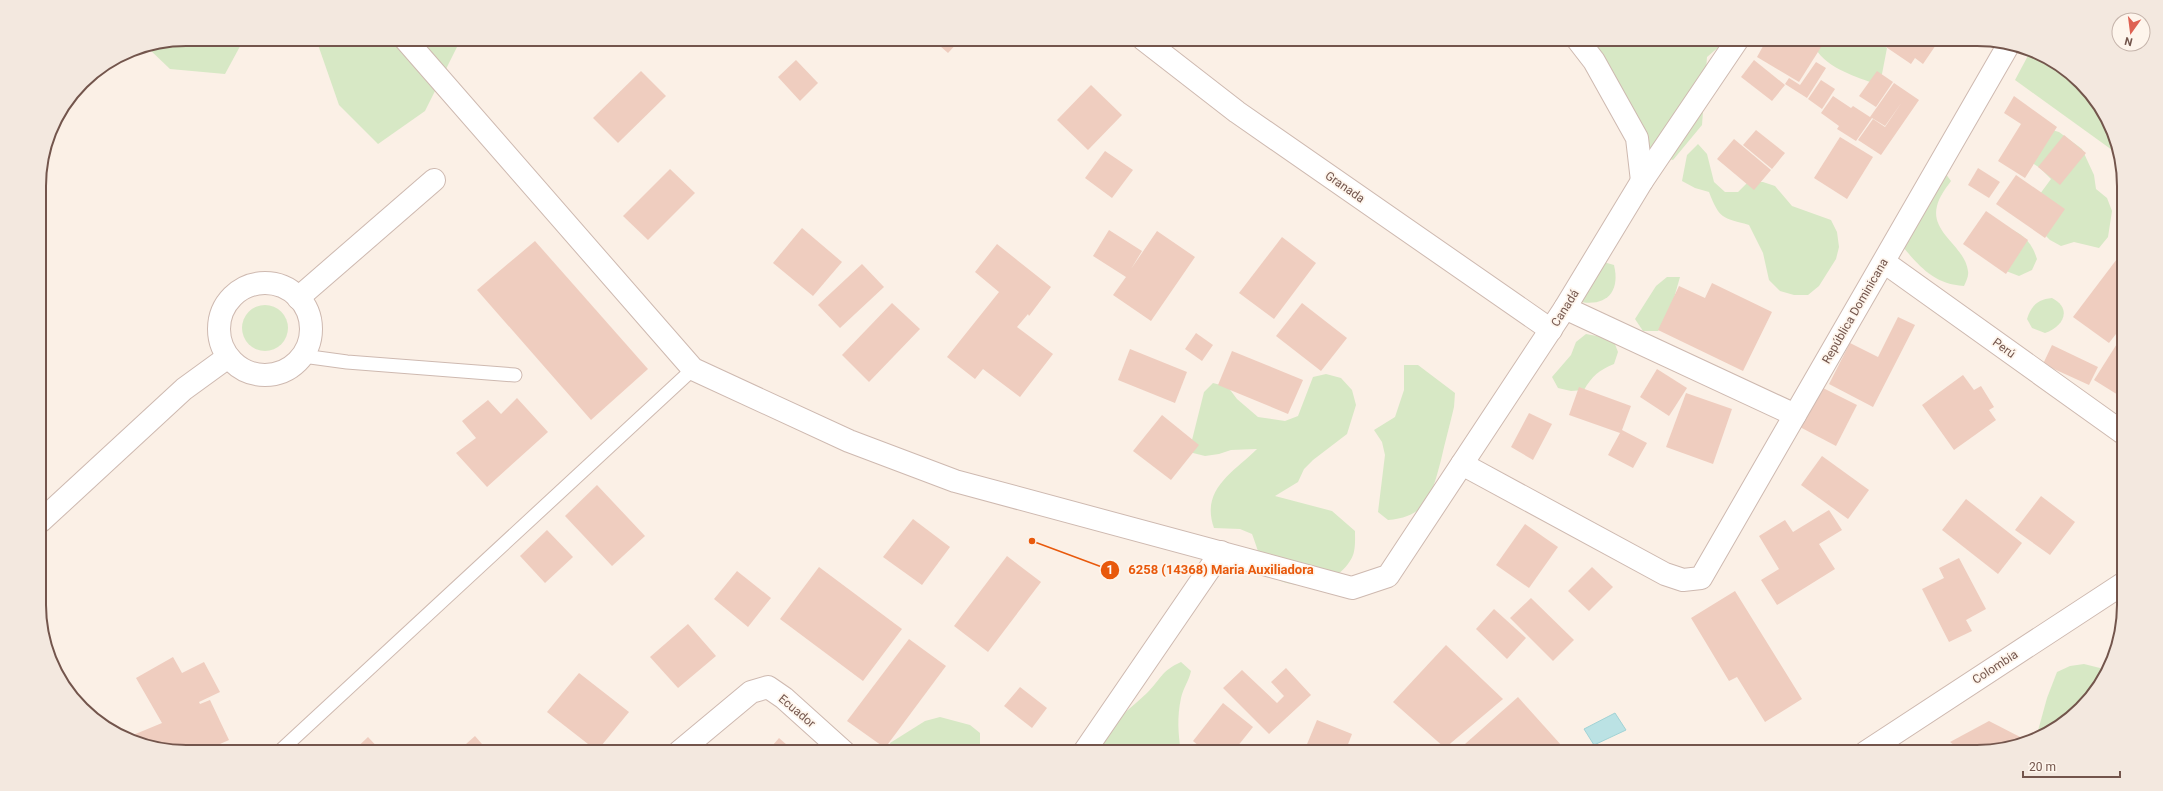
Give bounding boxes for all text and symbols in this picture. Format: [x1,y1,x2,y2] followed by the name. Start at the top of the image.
[2111,12,2151,52] north arrow
[2123,34,2134,48] text: N
[1323,168,1367,206] street label: Granada
[1819,256,1891,366] street label: República Dominicana
[1548,287,1582,329] street label: Canadá
[1990,335,2018,361] street label: Perú
[1100,557,1322,582] callout: 6258 (14368) Maria Auxiliadora
[1128,562,1314,577] text: 6258 (14368) Maria Auxiliadora
[1107,563,1113,577] text: 1
[1970,647,2020,687] street label: Colombia
[776,692,818,730] street label: Ecuador
[2023,753,2120,779] scale bar
[2029,760,2056,774] text: 20 m

